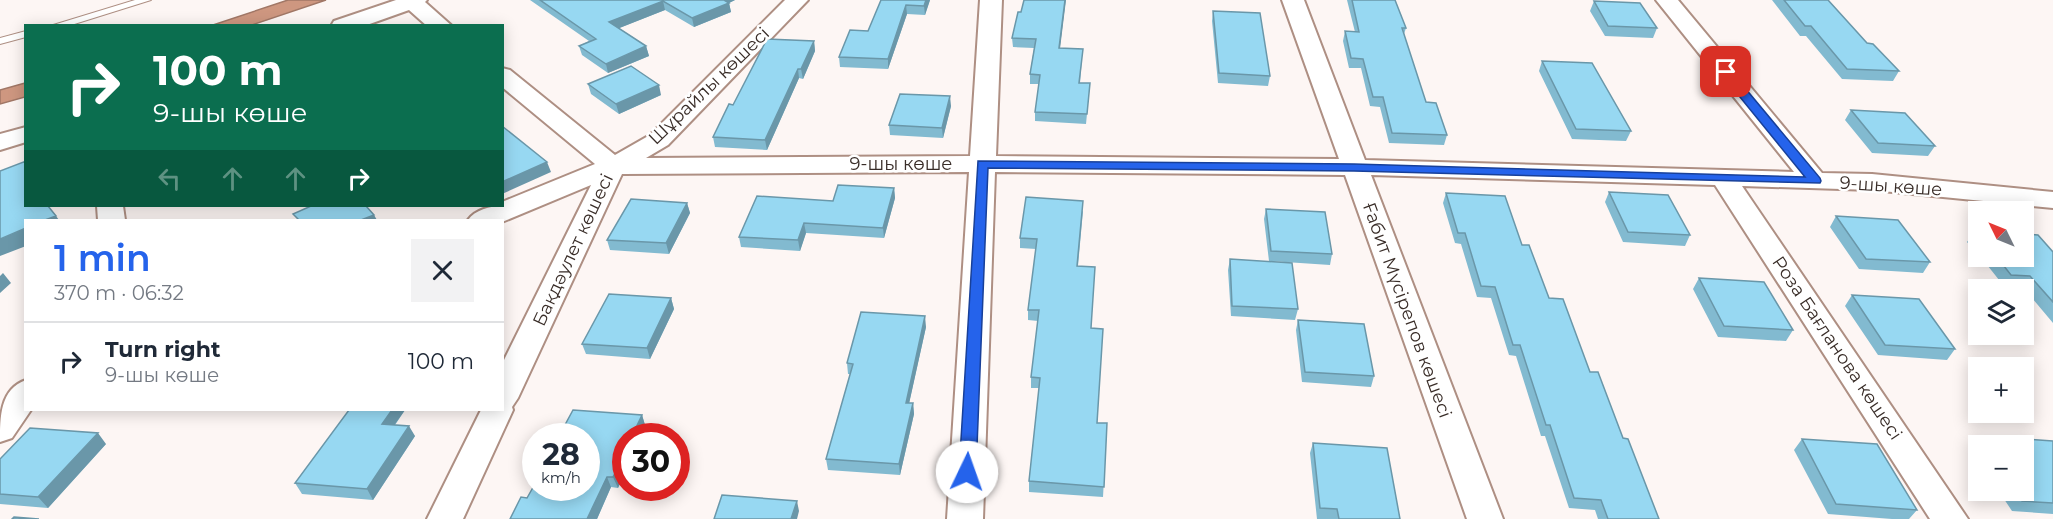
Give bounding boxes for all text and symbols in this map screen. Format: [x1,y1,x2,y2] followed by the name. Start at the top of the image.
[644,23,774,149] street label: Шұрайлы көшесі
[153,44,282,96] text: 100 m
[1700,46,1751,97] pin
[54,48,132,126] icon: right
[1709,55,1742,88] icon: arrive
[153,96,307,129] text: 9-шы көше
[850,153,952,175] street label: 9-шы көше
[153,162,186,195] icon: left
[216,162,249,195] icon: ahead
[279,162,312,195] icon: ahead
[342,162,375,195] icon: right
[528,170,618,330] street label: Бақдәулет көшесi
[1839,171,1943,201] street label: 9-шы көше
[1358,199,1456,421] street label: Ғабит Мүсірепов көшесi
[1968,201,2034,267] north arrow
[1968,201,2034,501] map controls
[54,236,151,280] text: 1 min
[411,239,474,302] button: close
[1767,252,1907,444] street label: Роза Бағланова көшесi
[1968,279,2034,345] button: layers
[54,281,184,305] text: 370 m · 06:32
[105,336,220,363] text: Turn right
[54,345,87,378] icon: right
[408,348,474,375] text: 100 m
[1968,357,2034,423] button: +
[105,363,219,387] text: 9-шы көше
[612,423,690,501] speed limit sign: 30
[1968,435,2034,501] button: −
[542,436,580,473] text: 28
[935,440,999,504] position arrow
[541,468,581,487] text: km/h

